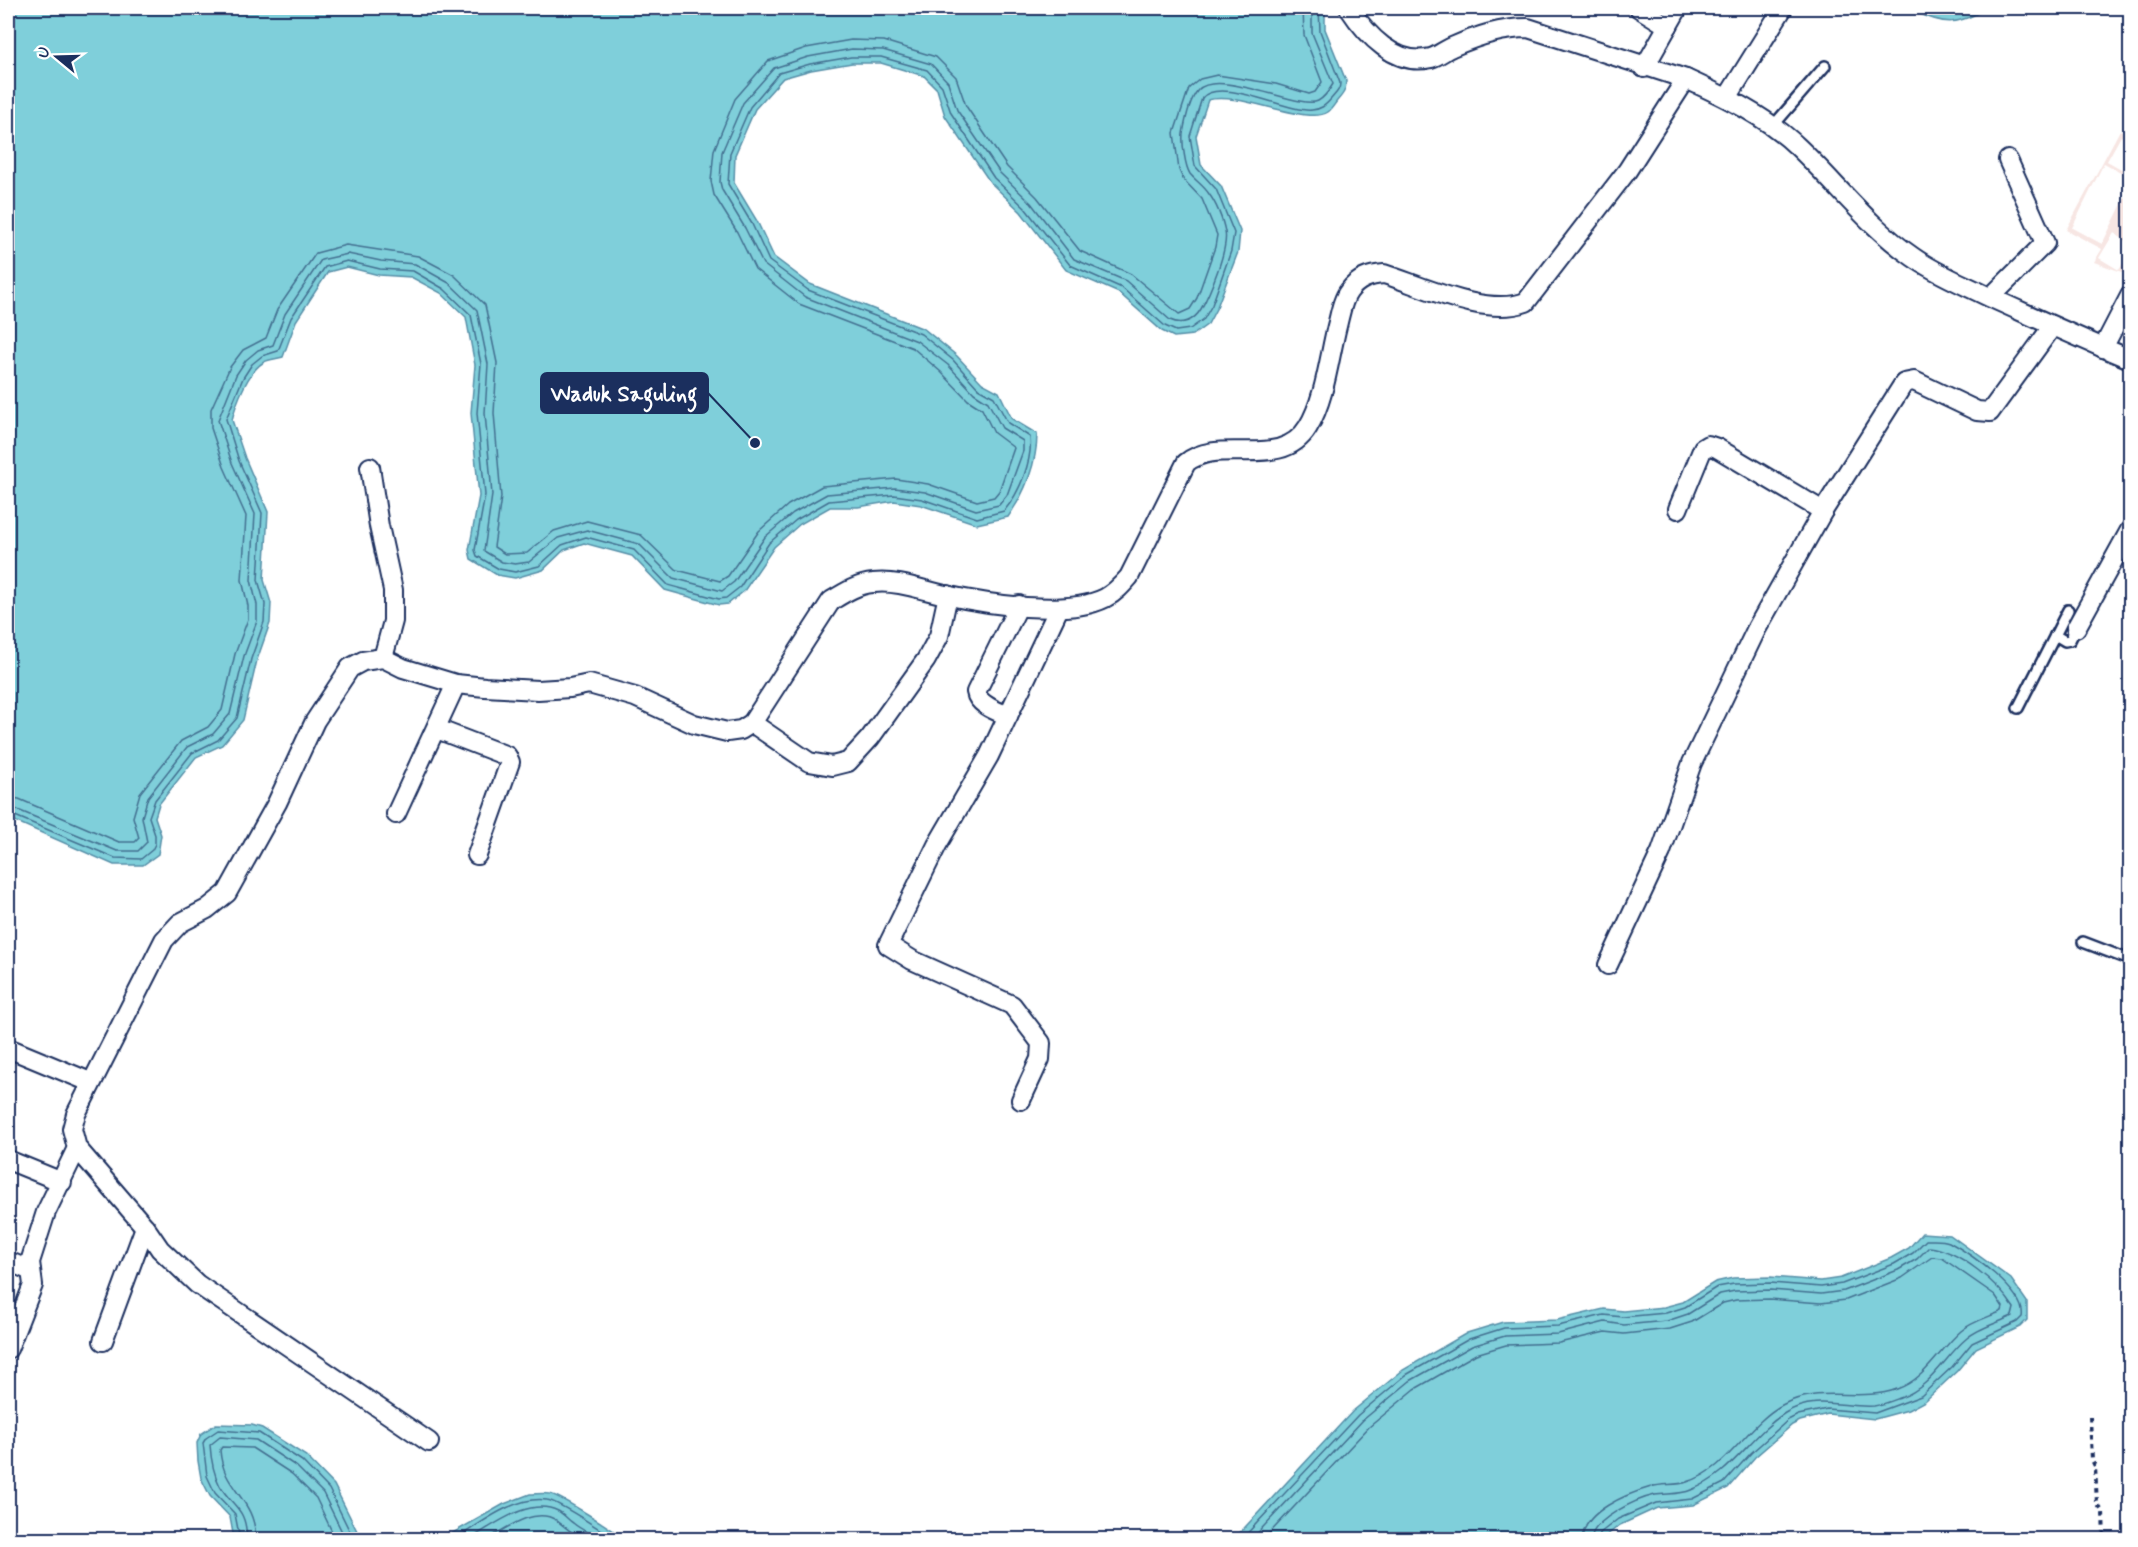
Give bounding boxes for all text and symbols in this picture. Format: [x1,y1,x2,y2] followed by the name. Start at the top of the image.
[27,27,87,87] north arrow
[33,44,56,61] text: U
[541,373,708,413] callout: Waduk Saguling
[550,381,697,413] text: Waduk Saguling

